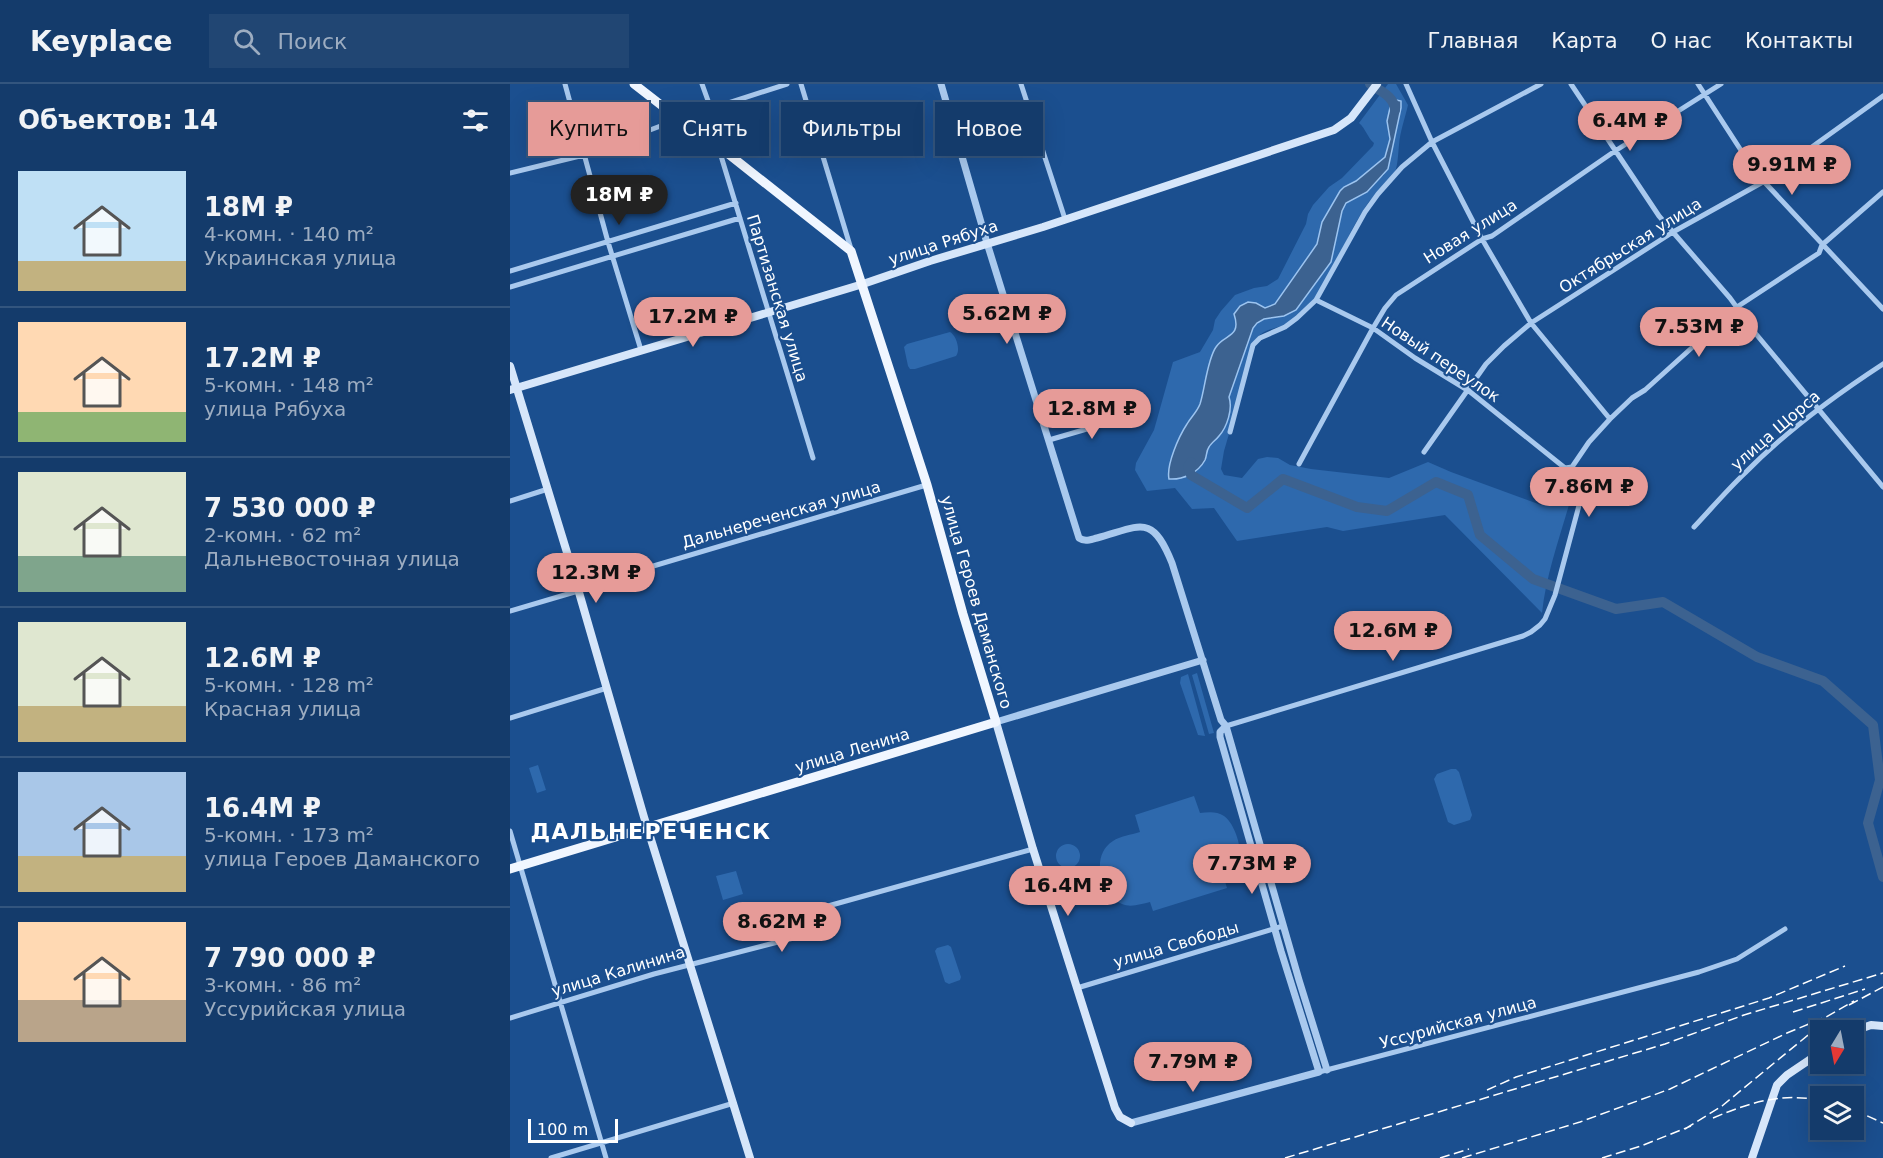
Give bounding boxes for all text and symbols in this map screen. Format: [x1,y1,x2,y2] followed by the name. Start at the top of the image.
[209,14,629,68] search box
[30,25,173,58] text: Keyplace
[230,25,263,58] icon: search
[278,29,347,54] text: Поиск
[1428,29,1518,53] text: Главная
[1551,29,1618,53] text: Карта
[1651,29,1712,53] text: О нас
[1745,29,1853,53] text: Контакты
[1581,101,1679,152] pin: 6.4M ₽
[528,102,649,156] chip: Купить
[661,102,769,156] chip: Снять
[781,102,923,156] chip: Фильтры
[935,102,1043,156] chip: Новое
[459,104,492,137] icon: filters
[18,105,218,135] text: Объектов: 14
[1592,108,1668,132] text: 6.4M ₽
[1737,145,1847,196] pin: 9.91M ₽
[1747,152,1837,176] text: 9.91M ₽
[577,175,661,226] pin: 18M ₽
[585,182,653,206] text: 18M ₽
[204,192,293,222] text: 18M ₽
[1556,194,1705,297] street label: Октябрьская улица
[66,195,138,267] icon: home
[1420,195,1520,268] street label: Новая улица
[743,212,812,384] street label: Партизанская улица
[886,216,1000,269] street label: улица Рябуха
[204,222,374,246] text: 4-комн. · 140 m²
[204,246,397,270] text: Украинская улица
[952,294,1062,345] pin: 5.62M ₽
[638,297,748,348] pin: 17.2M ₽
[962,301,1052,325] text: 5.62M ₽
[648,304,738,328] text: 17.2M ₽
[1644,307,1754,358] pin: 7.53M ₽
[1378,313,1504,406] street label: Новый переулок
[1654,314,1744,338] text: 7.53M ₽
[204,343,321,373] text: 17.2M ₽
[66,346,138,418] icon: home
[204,373,374,397] text: 5-комн. · 148 m²
[1727,386,1824,474] street label: улица Щорса
[1037,389,1147,440] pin: 12.8M ₽
[1047,396,1137,420] text: 12.8M ₽
[204,397,346,421] text: улица Рябуха
[1534,467,1644,518] pin: 7.86M ₽
[1544,474,1634,498] text: 7.86M ₽
[680,477,883,552] street label: Дальнереченская улица
[204,493,376,523] text: 7 530 000 ₽
[937,493,1016,711] street label: улица Героев Даманского
[66,496,138,568] icon: home
[204,523,361,547] text: 2-комн. · 62 m²
[204,547,460,571] text: Дальневосточная улица
[541,553,651,604] pin: 12.3M ₽
[551,560,641,584] text: 12.3M ₽
[1338,611,1448,662] pin: 12.6M ₽
[1348,618,1438,642] text: 12.6M ₽
[204,643,321,673] text: 12.6M ₽
[66,646,138,718] icon: home
[204,673,374,697] text: 5-комн. · 128 m²
[204,697,361,721] text: Красная улица
[793,724,912,777] street label: улица Ленина
[204,793,321,823] text: 16.4M ₽
[66,796,138,868] icon: home
[530,819,772,844] district label: ДАЛЬНЕРЕЧЕНСК
[204,823,374,847] text: 5-комн. · 173 m²
[1197,844,1307,895] pin: 7.73M ₽
[204,847,480,871] text: улица Героев Даманского
[1207,851,1297,875] text: 7.73M ₽
[1013,866,1123,917] pin: 16.4M ₽
[1023,873,1113,897] text: 16.4M ₽
[727,902,837,953] pin: 8.62M ₽
[737,909,827,933] text: 8.62M ₽
[1111,917,1241,971] street label: улица Свободы
[549,942,687,1001] street label: улица Калинина
[204,943,376,973] text: 7 790 000 ₽
[66,946,138,1018] icon: home
[204,973,361,997] text: 3-комн. · 86 m²
[1378,992,1539,1053] street label: Уссурийская улица
[204,997,406,1021] text: Уссурийская улица
[1810,1020,1864,1074] north arrow
[1810,1020,1864,1140] map controls
[1138,1042,1248,1093] pin: 7.79M ₽
[1148,1049,1238,1073] text: 7.79M ₽
[1810,1086,1864,1140] button: layers
[528,1116,618,1144] scale bar
[537,1120,588,1139] text: 100 m

